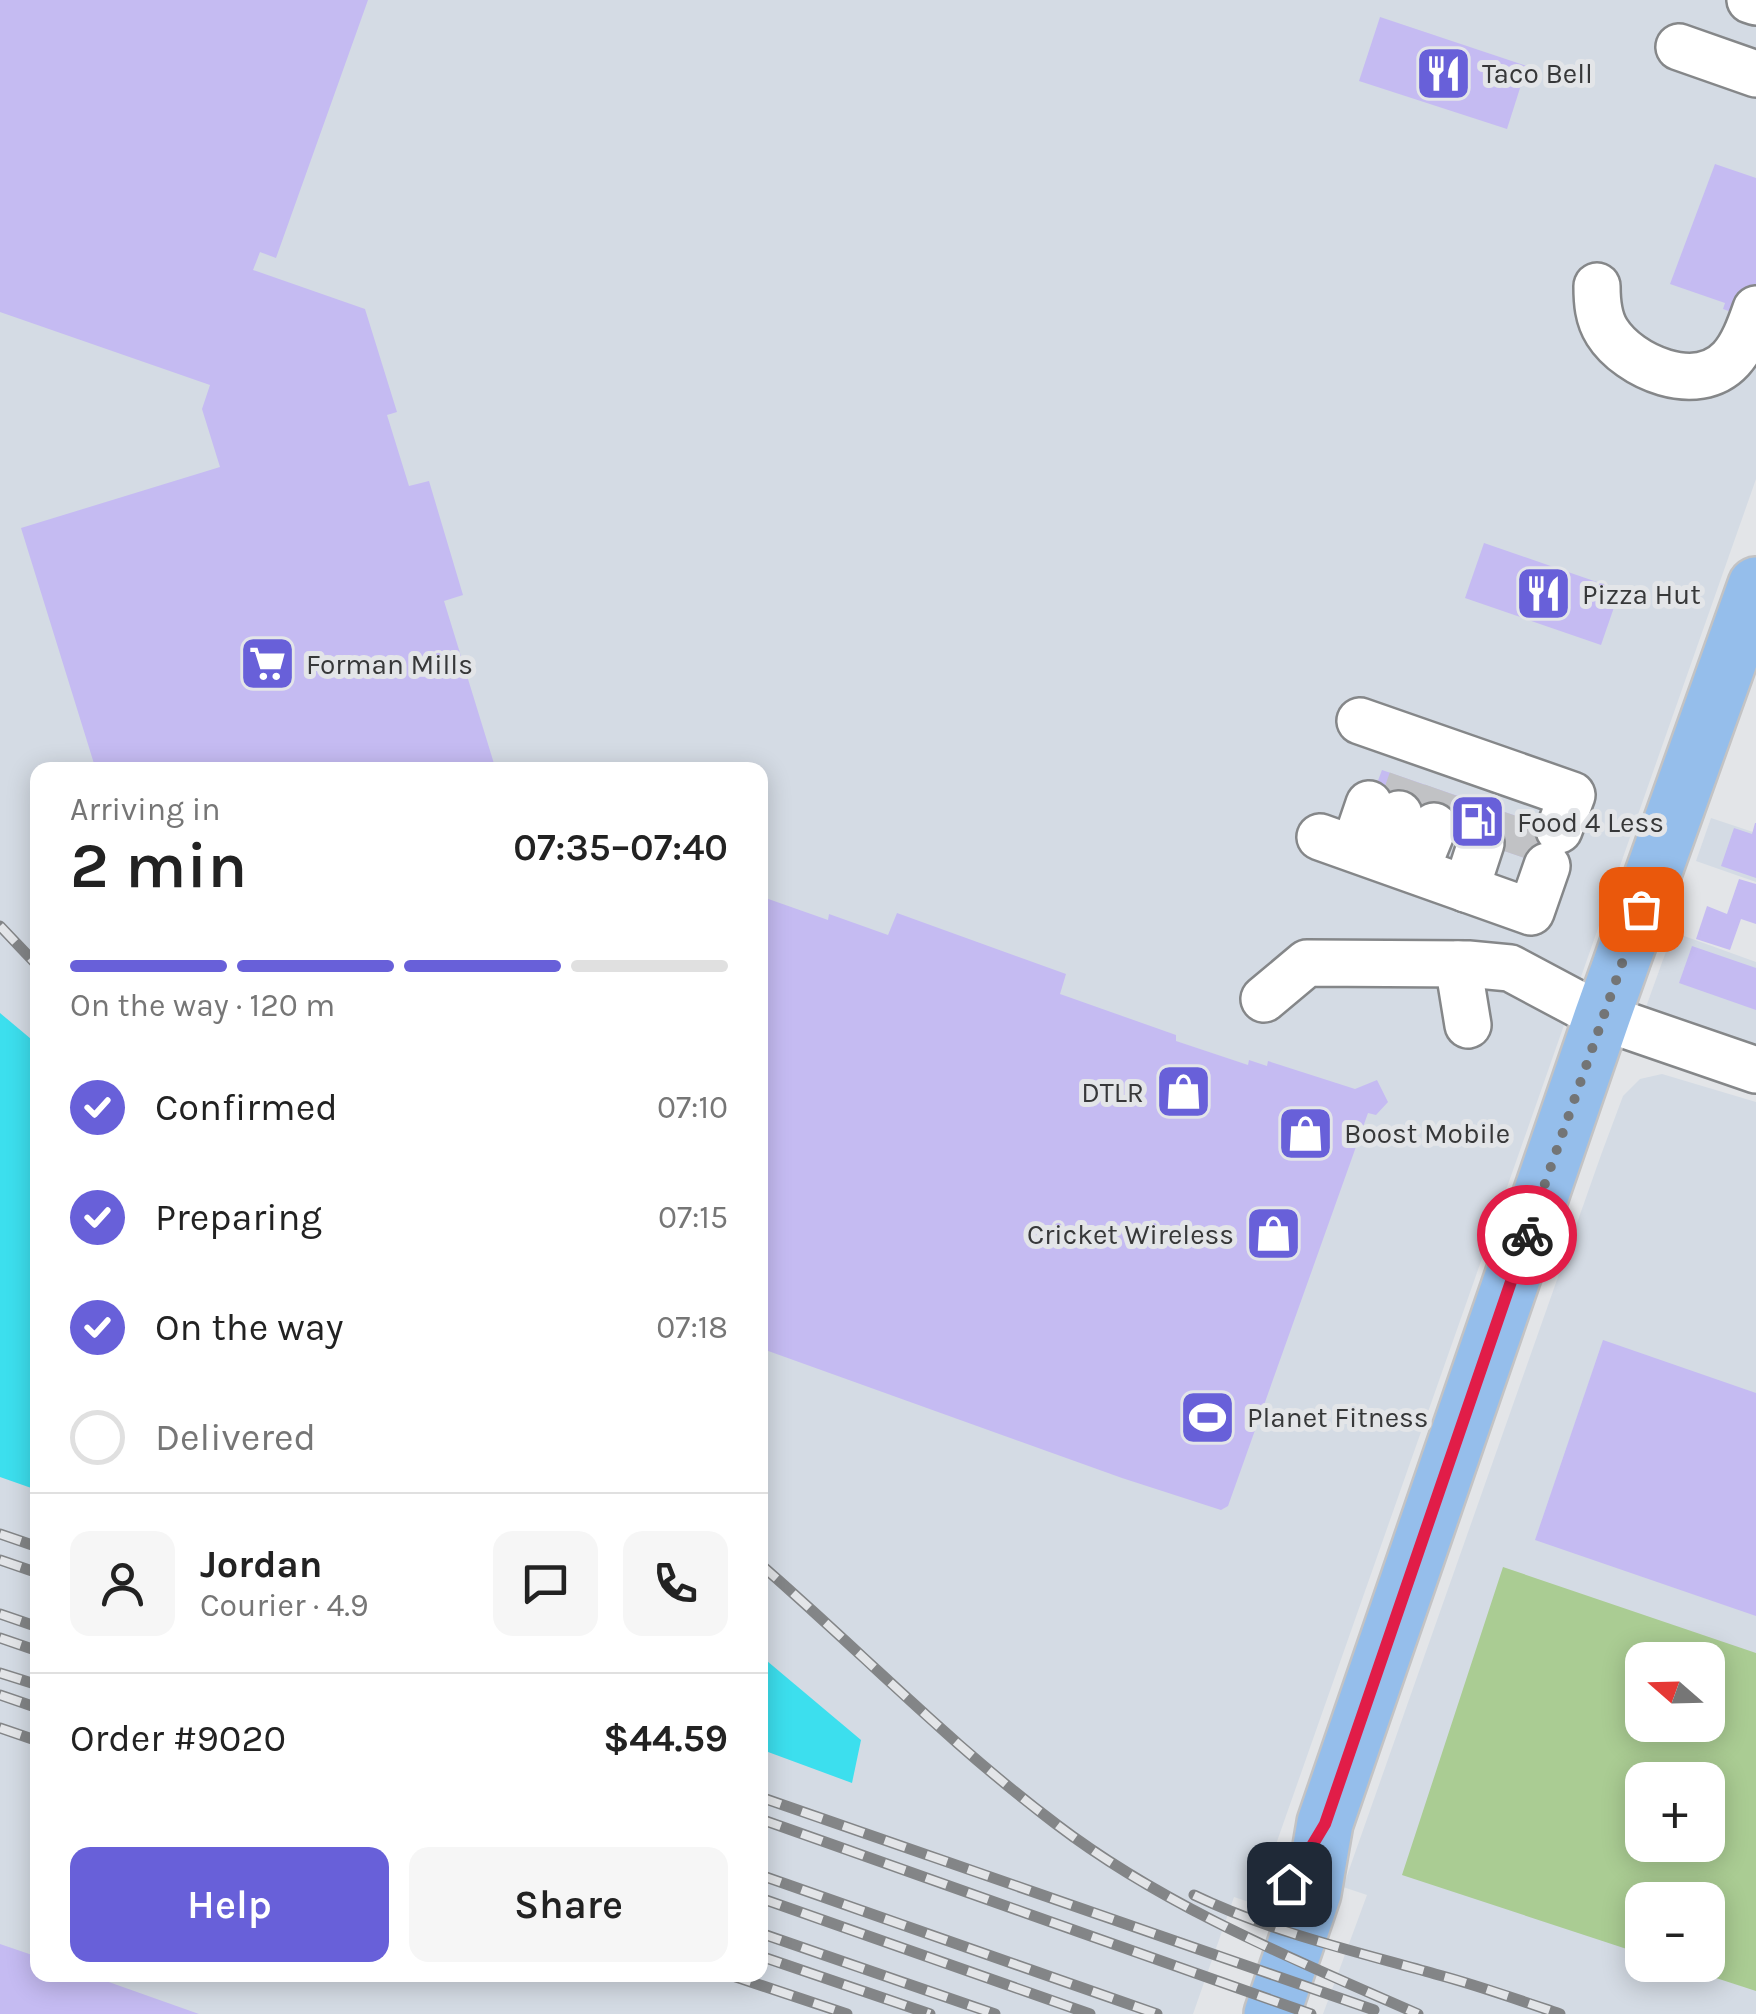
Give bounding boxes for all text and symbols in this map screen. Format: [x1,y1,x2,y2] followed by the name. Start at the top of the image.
[1413,43,1473,103] restaurant icon: Taco Bell
[1482,57,1593,90] place label: Taco Bell
[1513,564,1573,624] restaurant icon: Pizza Hut
[1582,578,1701,611] place label: Pizza Hut
[237,634,297,694] supermarket icon: Forman Mills
[306,648,473,681] place label: Forman Mills
[70,791,221,828] text: Arriving in
[1448,792,1508,852] fuel station icon: Food 4 Less
[1517,806,1664,839] place label: Food 4 Less
[513,825,728,870] text: 07:35–07:40
[70,827,247,903] text: 2 min
[1599,867,1684,952] pin
[1614,882,1669,937] icon: bag
[70,987,335,1024] text: On the way · 120 m
[1153,1062,1213,1122] shop icon: DTLR
[1081,1076,1144,1109] place label: DTLR
[70,1080,125,1135] icon: check
[155,1085,338,1130] text: Confirmed
[657,1089,728,1126] text: 07:10
[1275,1103,1335,1163] shop icon: Boost Mobile
[1344,1117,1510,1150] place label: Boost Mobile
[1477,1185,1577,1285] courier
[70,1190,125,1245] icon: check
[155,1195,322,1240] text: Preparing
[658,1199,728,1236] text: 07:15
[1243,1204,1303,1264] shop icon: Cricket Wireless
[1500,1208,1555,1263] icon: bike
[1027,1218,1234,1251] place label: Cricket Wireless
[70,1300,125,1355] icon: check
[155,1305,343,1350] text: On the way
[656,1309,728,1346] text: 07:18
[1178,1387,1238,1447] sports icon: Planet Fitness
[1247,1401,1428,1434] place label: Planet Fitness
[155,1415,316,1460] text: Delivered
[70,1531,175,1636] button: person
[493,1531,598,1636] button: chat
[623,1531,728,1636] button: phone
[200,1542,323,1587] text: Jordan
[200,1587,369,1624] text: Courier · 4.9
[1625,1642,1725,1742] north arrow
[1625,1642,1725,1982] map controls
[70,1716,286,1761] text: Order #9020
[603,1716,728,1761] text: $44.59
[1625,1762,1725,1862] button: +
[1247,1842,1332,1927] pin
[70,1847,389,1962] button: Help
[409,1847,728,1962] button: Share
[1262,1857,1317,1912] icon: home
[1625,1882,1725,1982] button: −

